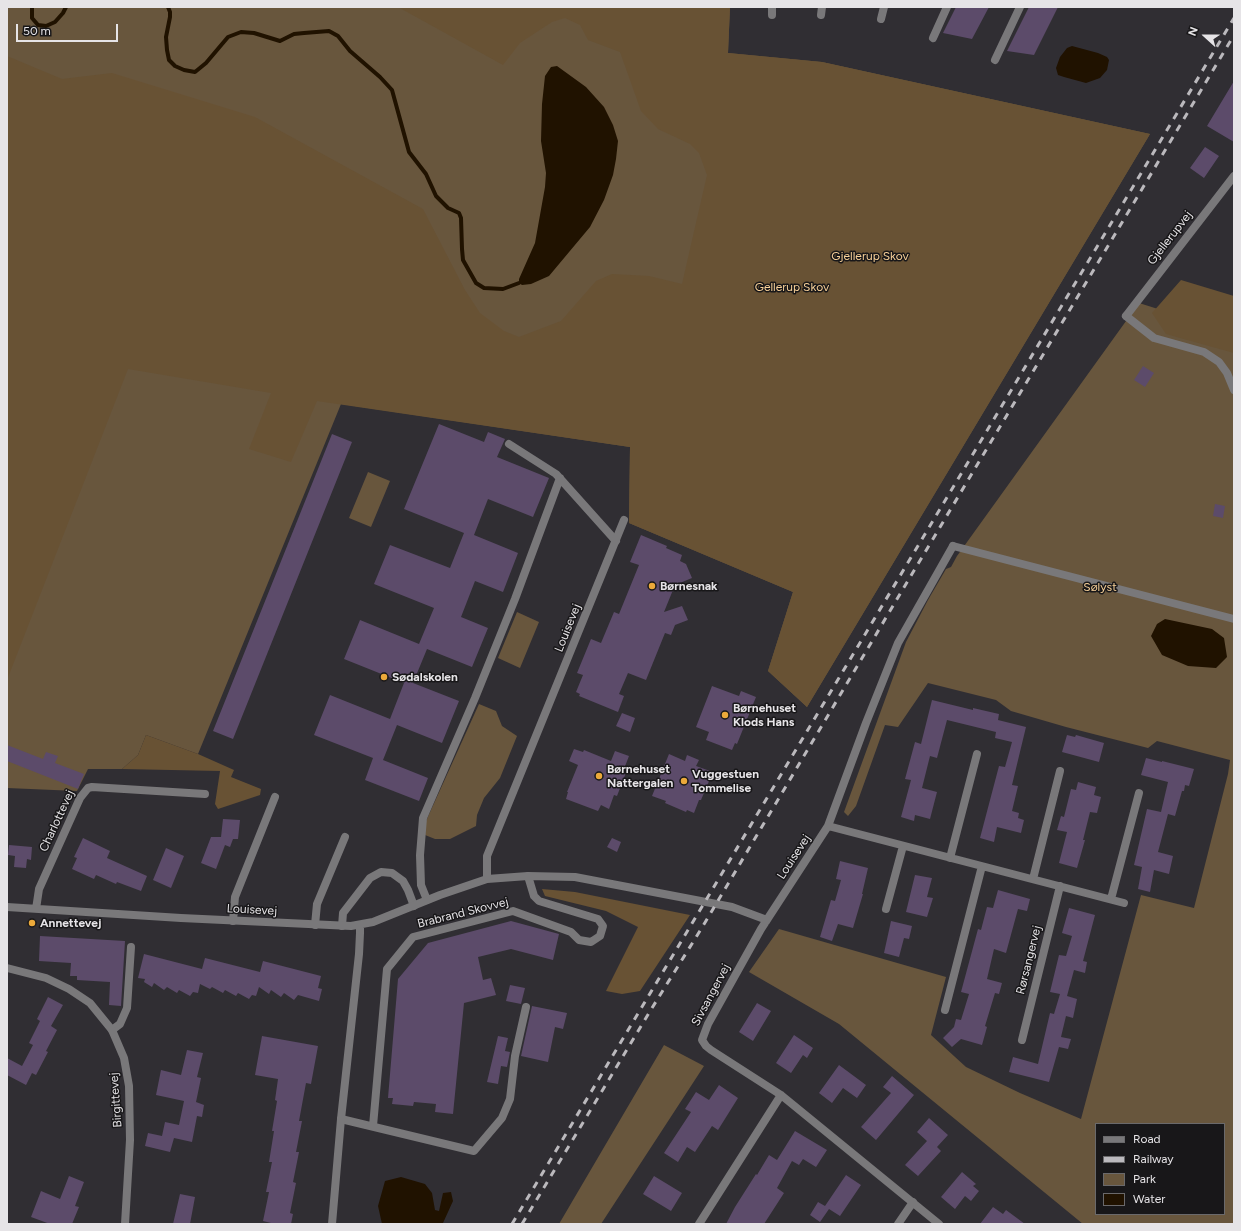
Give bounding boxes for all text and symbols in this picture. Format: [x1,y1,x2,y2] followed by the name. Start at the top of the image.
[18,16,120,42] scale bar
[1185,16,1225,56] north arrow
[23,24,51,38] text: 50 m
[1186,25,1201,38] text: N
[1145,208,1195,268] street label: Gjellerupvej
[831,249,909,263] park label: Gjellerup Skov
[755,280,829,294] park label: Gellerup Skov
[660,579,718,593] place label: Børnesnak
[1083,580,1117,594] park label: Sølyst
[647,581,657,591] marker: Børnesnak
[552,602,584,654] street label: Louisevej
[392,670,458,684] place label: Sødalskolen
[379,672,389,682] marker: Sødalskolen
[733,701,796,729] place label: Børnehuset Klods Hans
[720,710,730,720] marker: Børnehuset Klods Hans
[607,762,673,790] place label: Børnehuset Nattergalen
[692,767,759,795] place label: Vuggestuen Tommelise
[594,771,604,781] marker: Børnehuset Nattergalen
[679,776,689,786] marker: Vuggestuen Tommelise
[36,788,78,854] street label: Charlottevej
[774,832,814,882] street label: Louisevej
[416,895,510,931] street label: Brabrand Skovvej
[226,901,278,919] street label: Louisevej
[40,916,101,930] place label: Annettevej
[27,918,37,928] marker: Annettevej
[1013,924,1045,996] street label: Rørsangervej
[689,961,733,1029] street label: Sivsangervej
[107,1072,125,1128] street label: Birgittevej
[1095,1123,1225,1215] legend
[1133,1132,1161,1146] text: Road
[1133,1152,1174,1166] text: Railway
[1133,1172,1156,1186] text: Park
[1133,1192,1165,1206] text: Water

